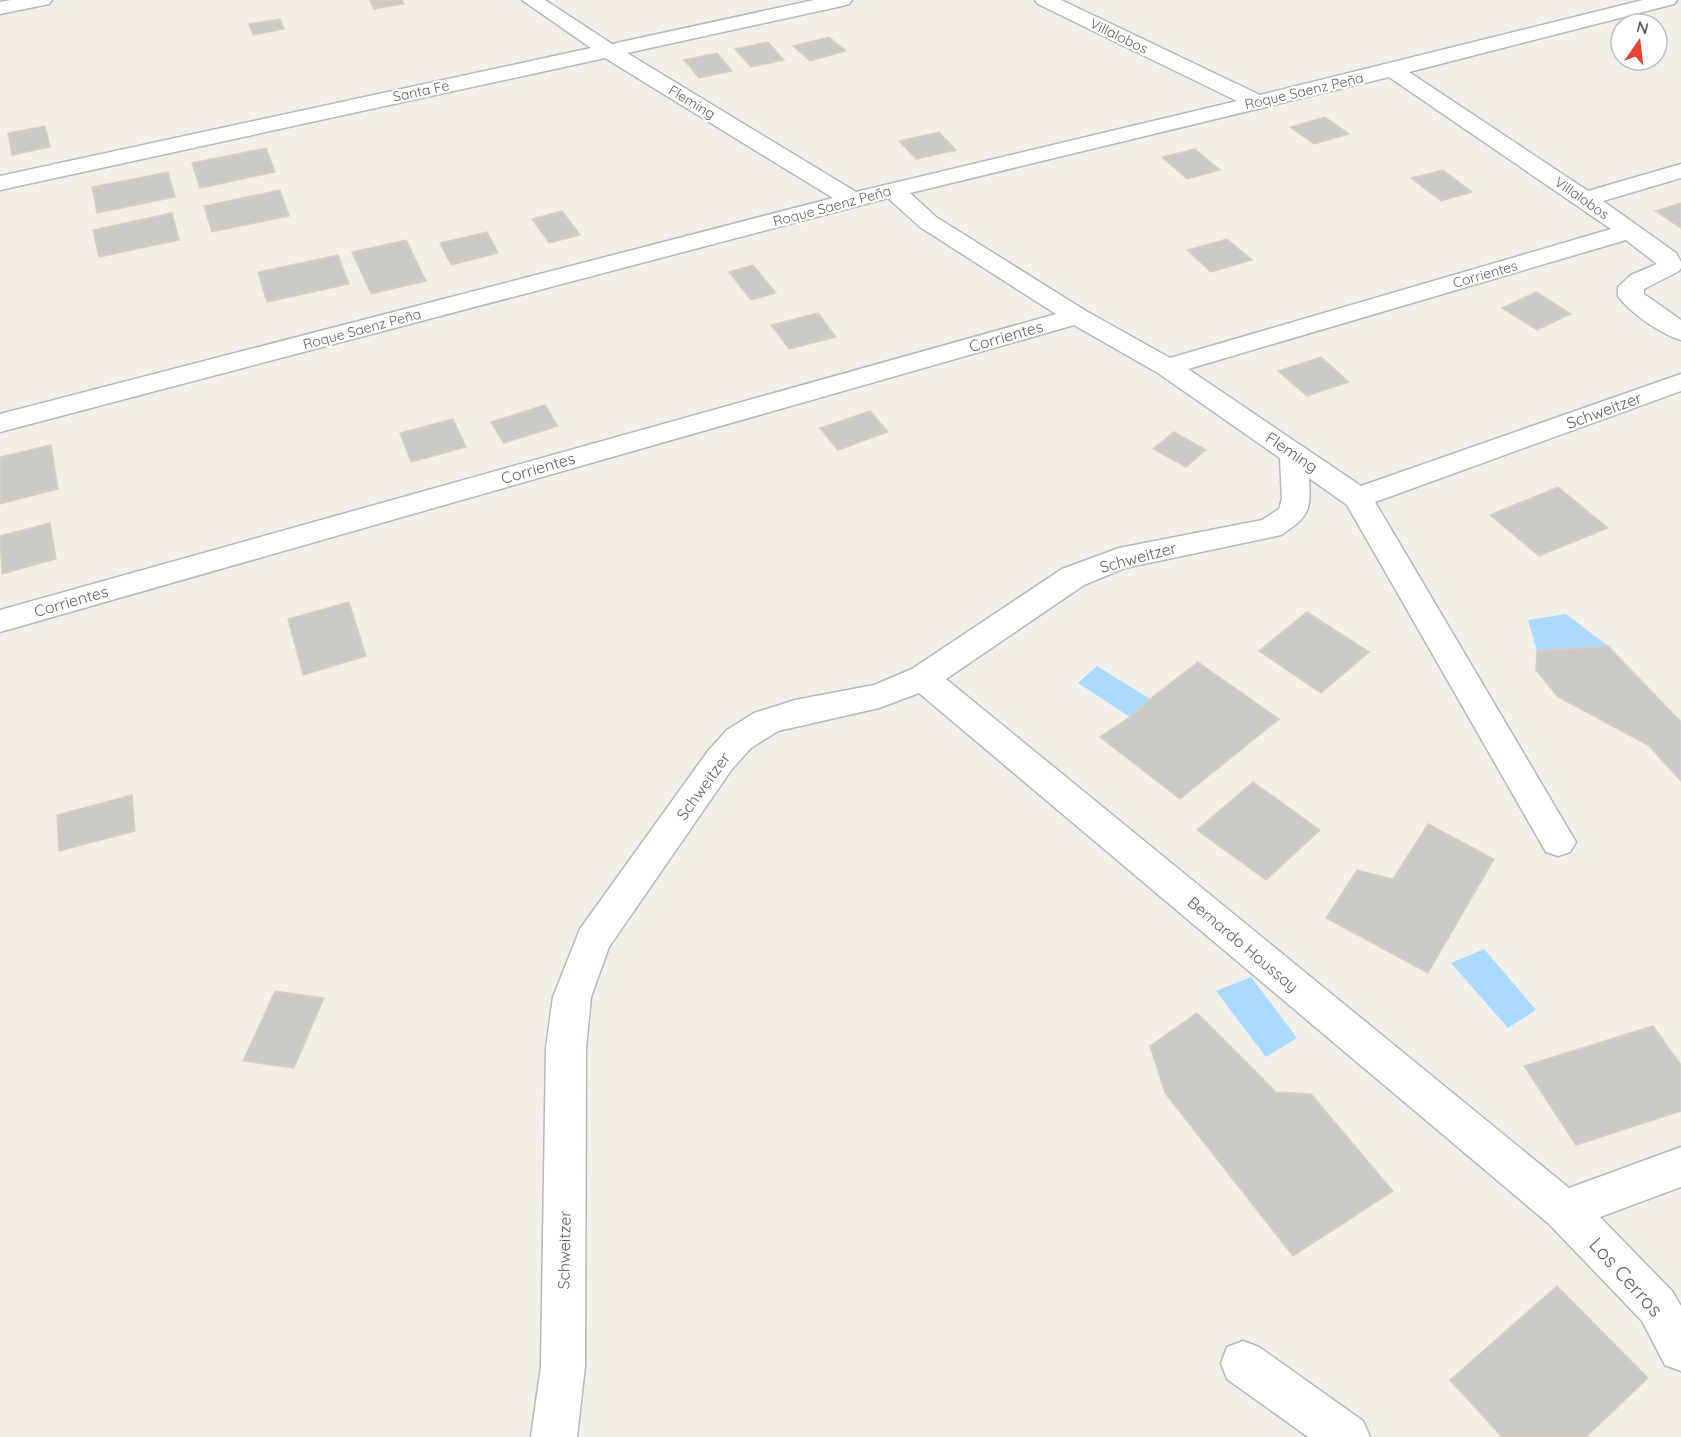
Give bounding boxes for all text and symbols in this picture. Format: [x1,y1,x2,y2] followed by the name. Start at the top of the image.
[1609,12,1669,72] north arrow
[1087,14,1151,58] street label: Villalobos
[1635,16,1651,39] text: N
[1243,69,1365,113] street label: Roque Saenz Peña
[391,76,451,106] street label: Santa Fe
[665,81,719,123] street label: Fleming
[1551,173,1613,223] street label: Villalobos
[771,182,893,230] street label: Roque Saenz Peña
[1451,256,1519,292] street label: Corrientes
[301,305,423,353] street label: Roque Saenz Peña
[967,316,1045,356] street label: Corrientes
[1563,387,1645,433] street label: Schweitzer
[1262,427,1322,477] street label: Fleming
[499,448,577,488] street label: Corrientes
[1097,537,1179,577] street label: Schweitzer
[32,581,110,621] street label: Corrientes
[672,748,734,824] street label: Schweitzer
[1184,892,1302,996] street label: Bernardo Houssay
[553,1210,575,1290] street label: Schweitzer
[1584,1232,1669,1322] street label: Los Cerros

